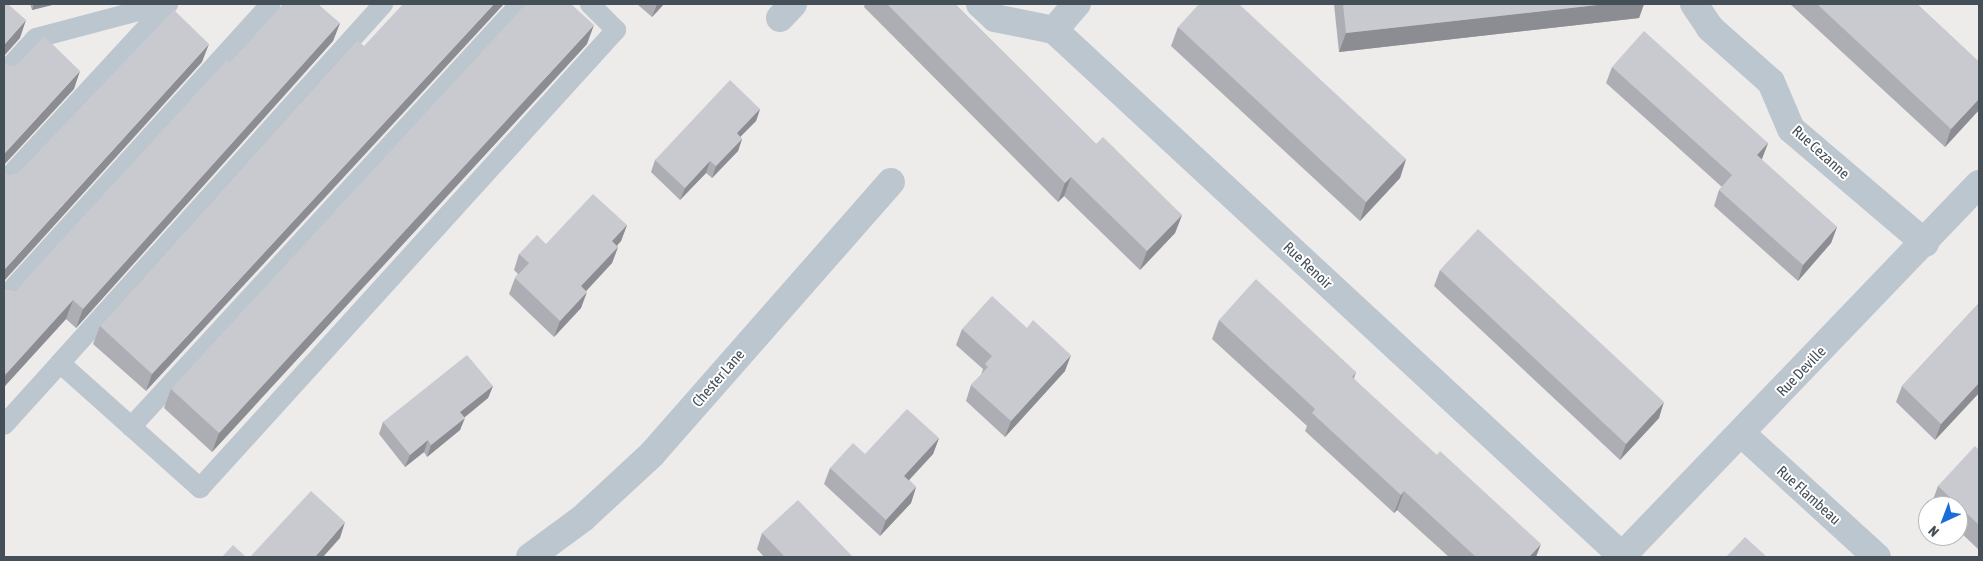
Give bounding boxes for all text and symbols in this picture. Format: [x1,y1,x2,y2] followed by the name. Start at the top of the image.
[1789,122,1853,182] street label: Rue Cezanne
[1280,238,1336,292] street label: Rue Renoir
[1773,342,1829,400] street label: Rue Deville
[688,346,748,410] street label: Chester Lane
[1773,462,1845,528] street label: Rue Flambeau
[1918,496,1968,546] north arrow
[1925,523,1942,540] text: N

